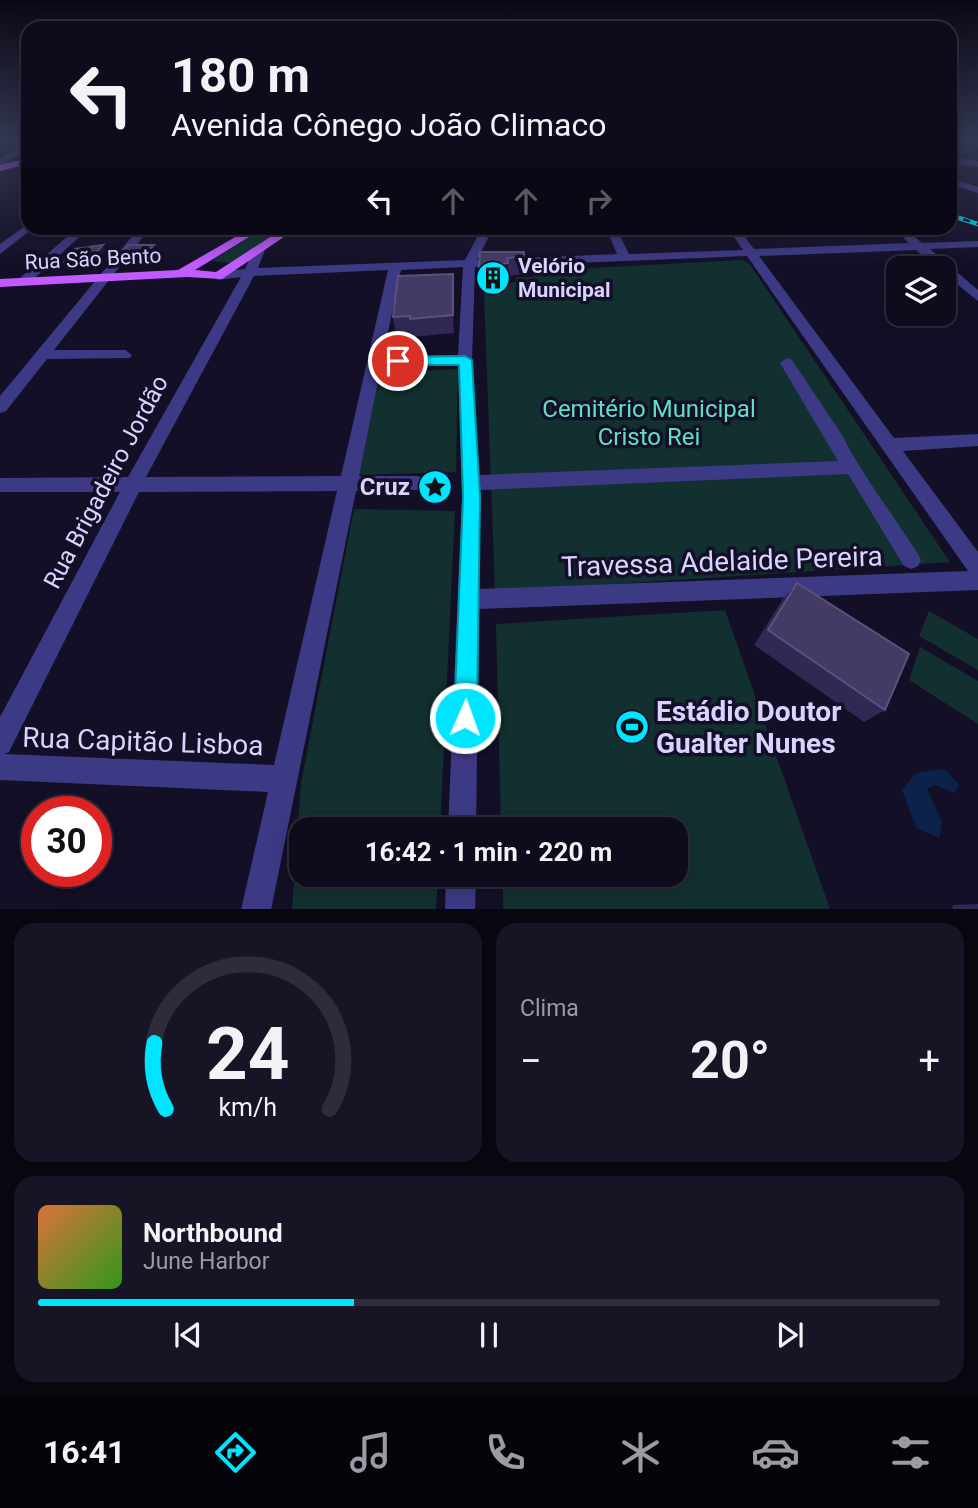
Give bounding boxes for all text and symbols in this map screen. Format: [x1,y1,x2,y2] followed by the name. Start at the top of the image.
[171,47,310,104] text: 180 m
[56,49,147,140] icon: left
[171,106,606,144] text: Avenida Cônego João Climaco
[361,182,399,220] icon: left
[434,182,472,220] icon: ahead
[507,182,545,220] icon: ahead
[580,182,618,220] icon: right
[24,243,162,275] street label: Rua São Bento
[518,254,611,302] place label: Velório Municipal
[886,256,956,326] map controls
[886,256,956,326] button: layers
[474,259,512,297] building icon: Velório Municipal
[368,331,428,391] pin
[379,342,417,380] icon: arrive
[38,371,174,593] street label: Rua Brigadeiro Jordão
[542,395,756,451] park label: Cemitério Municipal Cristo Rei
[416,468,454,506] place icon: Cruz
[360,473,410,501] place label: Cruz
[561,539,883,584] street label: Travessa Adelaide Pereira
[428,681,502,755] position arrow
[656,695,841,760] place label: Estádio Doutor Gualter Nunes
[613,708,651,746] sports icon: Estádio Doutor Gualter Nunes
[22,721,264,762] street label: Rua Capitão Lisboa
[21,796,112,887] speed limit sign: 30
[365,837,612,867] text: 16:42 · 1 min · 220 m
[520,995,579,1022] text: Clima
[206,1011,290,1097] text: 24
[690,1030,770,1091] text: 20°
[520,1039,542,1083] text: −
[918,1039,940,1083] text: +
[219,1092,277,1121] text: km/h
[143,1218,283,1248] text: Northbound
[143,1248,270,1275] text: June Harbor
[169,1316,207,1354] icon: previous
[470,1316,508,1354] icon: pause
[771,1316,809,1354] icon: next
[211,1428,260,1477] icon: directions
[346,1428,395,1477] icon: music
[481,1428,530,1477] icon: phone
[616,1428,665,1477] icon: climate
[751,1428,800,1477] icon: car
[886,1428,935,1477] icon: filters
[43,1433,125,1471] text: 16:41

